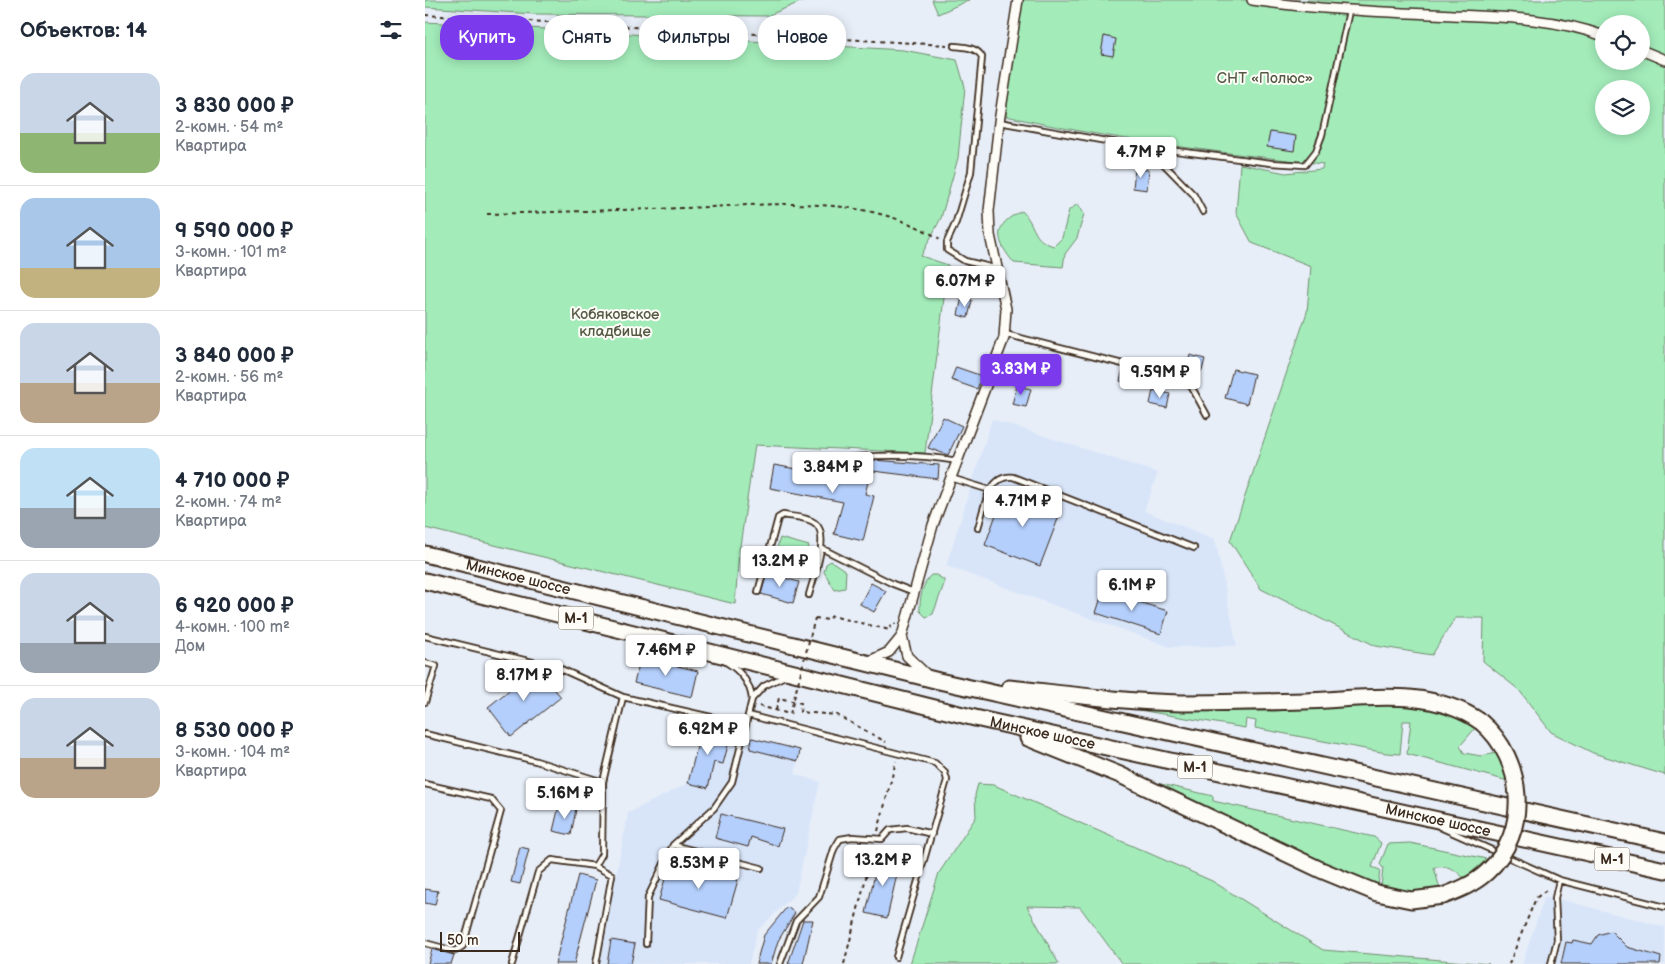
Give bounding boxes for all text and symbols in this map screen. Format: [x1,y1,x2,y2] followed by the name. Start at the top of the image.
[440,15,534,60] chip: Купить
[544,15,629,60] chip: Снять
[639,15,748,60] chip: Фильтры
[758,15,846,60] chip: Новое
[1595,15,1650,135] map controls
[1595,15,1650,70] button: locate
[377,16,405,44] icon: filters
[20,18,147,43] text: Объектов: 14
[1217,69,1313,88] park label: СНТ «Полюс»
[1595,80,1650,135] button: layers
[60,93,120,153] icon: home
[175,93,294,118] text: 3 830 000 ₽
[175,118,283,137] text: 2-комн. · 54 m²
[1100,136,1182,179] pin: 4.7M ₽
[175,137,247,156] text: Квартира
[1116,143,1166,162] text: 4.7M ₽
[60,218,120,278] icon: home
[175,218,293,243] text: 9 590 000 ₽
[175,243,287,262] text: 3-комн. · 101 m²
[175,262,247,281] text: Квартира
[919,266,1011,308] pin: 6.07M ₽
[935,272,995,291] text: 6.07M ₽
[571,305,659,341] park label: Кобяковское кладбище
[60,343,120,403] icon: home
[175,343,294,368] text: 3 840 000 ₽
[975,354,1067,396] pin: 3.83M ₽
[1114,356,1206,399] pin: 9.59M ₽
[991,360,1051,379] text: 3.83M ₽
[1131,363,1189,382] text: 9.59M ₽
[175,368,283,387] text: 2-комн. · 56 m²
[175,387,247,406] text: Квартира
[787,452,879,494] pin: 3.84M ₽
[803,458,863,477] text: 3.84M ₽
[60,468,120,528] icon: home
[175,468,289,493] text: 4 710 000 ₽
[977,486,1069,528] pin: 4.71M ₽
[995,492,1051,511] text: 4.71M ₽
[175,493,282,512] text: 2-комн. · 74 m²
[175,512,247,531] text: Квартира
[734,546,826,588] pin: 13.2M ₽
[752,552,808,571] text: 13.2M ₽
[464,555,573,599] street label: Минское шоссе
[1091,570,1173,612] pin: 6.1M ₽
[1108,576,1156,595] text: 6.1M ₽
[60,593,120,653] icon: home
[175,593,294,618] text: 6 920 000 ₽
[559,606,593,630] road number: М-1
[175,618,290,637] text: 4-комн. · 100 m²
[620,634,712,677] pin: 7.46M ₽
[175,637,205,656] text: Дом
[637,641,695,660] text: 7.46M ₽
[478,660,570,702] pin: 8.17M ₽
[496,666,552,685] text: 8.17M ₽
[988,712,1097,754] street label: Минское шоссе
[662,714,754,756] pin: 6.92M ₽
[60,718,120,778] icon: home
[175,718,294,743] text: 8 530 000 ₽
[678,720,738,739] text: 6.92M ₽
[175,743,290,762] text: 3-комн. · 104 m²
[1177,756,1213,779] road number: М-1
[175,762,247,781] text: Квартира
[519,778,611,820] pin: 5.16M ₽
[537,784,593,803] text: 5.16M ₽
[1384,799,1493,841] street label: Минское шоссе
[837,844,929,887] pin: 13.2M ₽
[653,848,745,890] pin: 8.53M ₽
[1595,848,1629,871] road number: М-1
[855,851,911,870] text: 13.2M ₽
[669,854,729,873] text: 8.53M ₽
[440,929,520,952] scale bar
[447,932,479,949] text: 50 m

